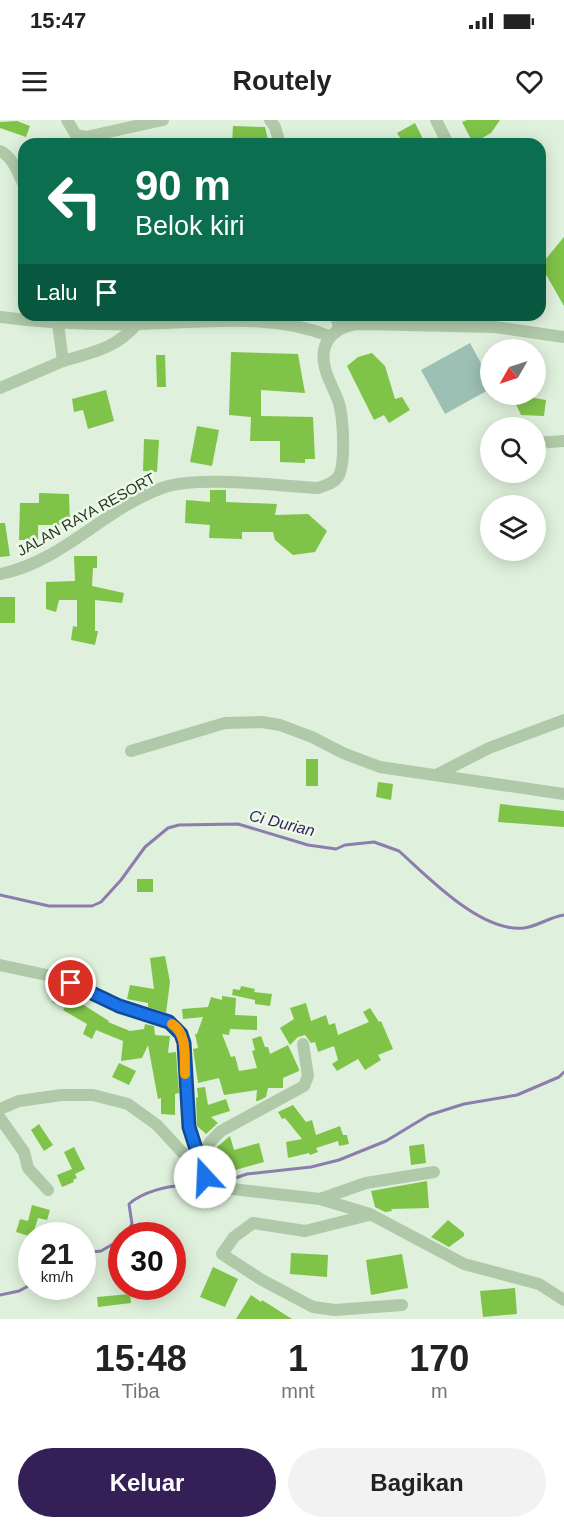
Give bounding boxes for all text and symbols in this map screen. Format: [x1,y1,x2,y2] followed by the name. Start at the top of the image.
[30,8,86,33] text: 15:47
[18,65,51,98] icon: menu
[513,65,546,98] icon: heart
[232,66,332,96] text: Routely
[36,162,114,240] icon: left
[135,162,231,209] text: 90 m
[135,211,245,241] text: Belok kiri
[90,276,123,309] icon: arrive
[36,280,78,305] text: Lalu
[480,339,546,405] north arrow
[480,339,546,561] map controls
[480,417,546,483] button: search
[14,469,158,559] street label: JALAN RAYA RESORT
[480,495,546,561] button: layers
[248,807,317,839] water label: Ci Durian
[45,957,96,1008] pin
[54,966,87,999] icon: arrive
[173,1145,237,1209] position arrow
[108,1222,186,1300] speed limit sign: 30
[40,1237,74,1270] text: 21
[41,1268,73,1285] text: km/h
[95,1338,187,1379] text: 15:48
[288,1338,308,1379] text: 1
[409,1338,469,1379] text: 170
[122,1380,160,1402] text: Tiba
[281,1380,315,1402] text: mnt
[431,1380,448,1402] text: m
[18,1448,276,1517] button: Keluar
[288,1448,546,1517] button: Bagikan

